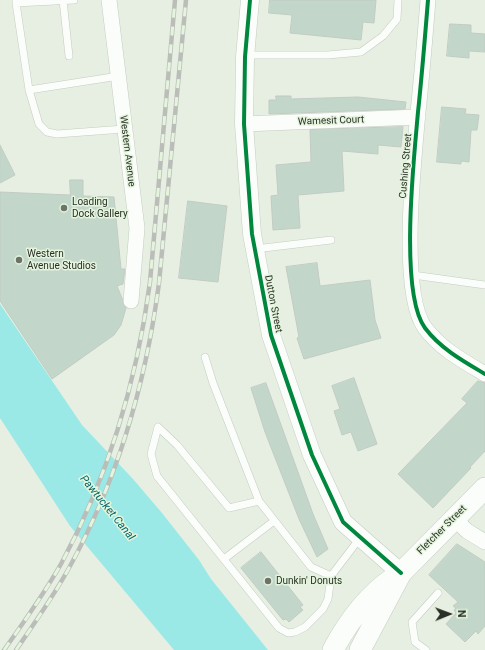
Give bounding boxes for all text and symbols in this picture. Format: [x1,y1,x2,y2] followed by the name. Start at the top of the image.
[298,114,364,128] street label: Wamesit Court
[117,115,137,187] street label: Western Avenue
[397,133,415,199] street label: Cushing Street
[72,196,128,220] place label: Loading Dock Gallery
[59,203,69,213] marker: Loading Dock Gallery
[27,248,96,272] place label: Western Avenue Studios
[14,255,24,265] marker: Western Avenue Studios
[262,274,284,334] street label: Dutton Street
[77,473,137,543] water label: Pawtucket Canal
[415,503,469,557] street label: Fletcher Street
[276,575,342,587] place label: Dunkin' Donuts
[263,576,273,586] marker: Dunkin' Donuts
[429,594,469,634] north arrow
[455,610,468,618] text: N

